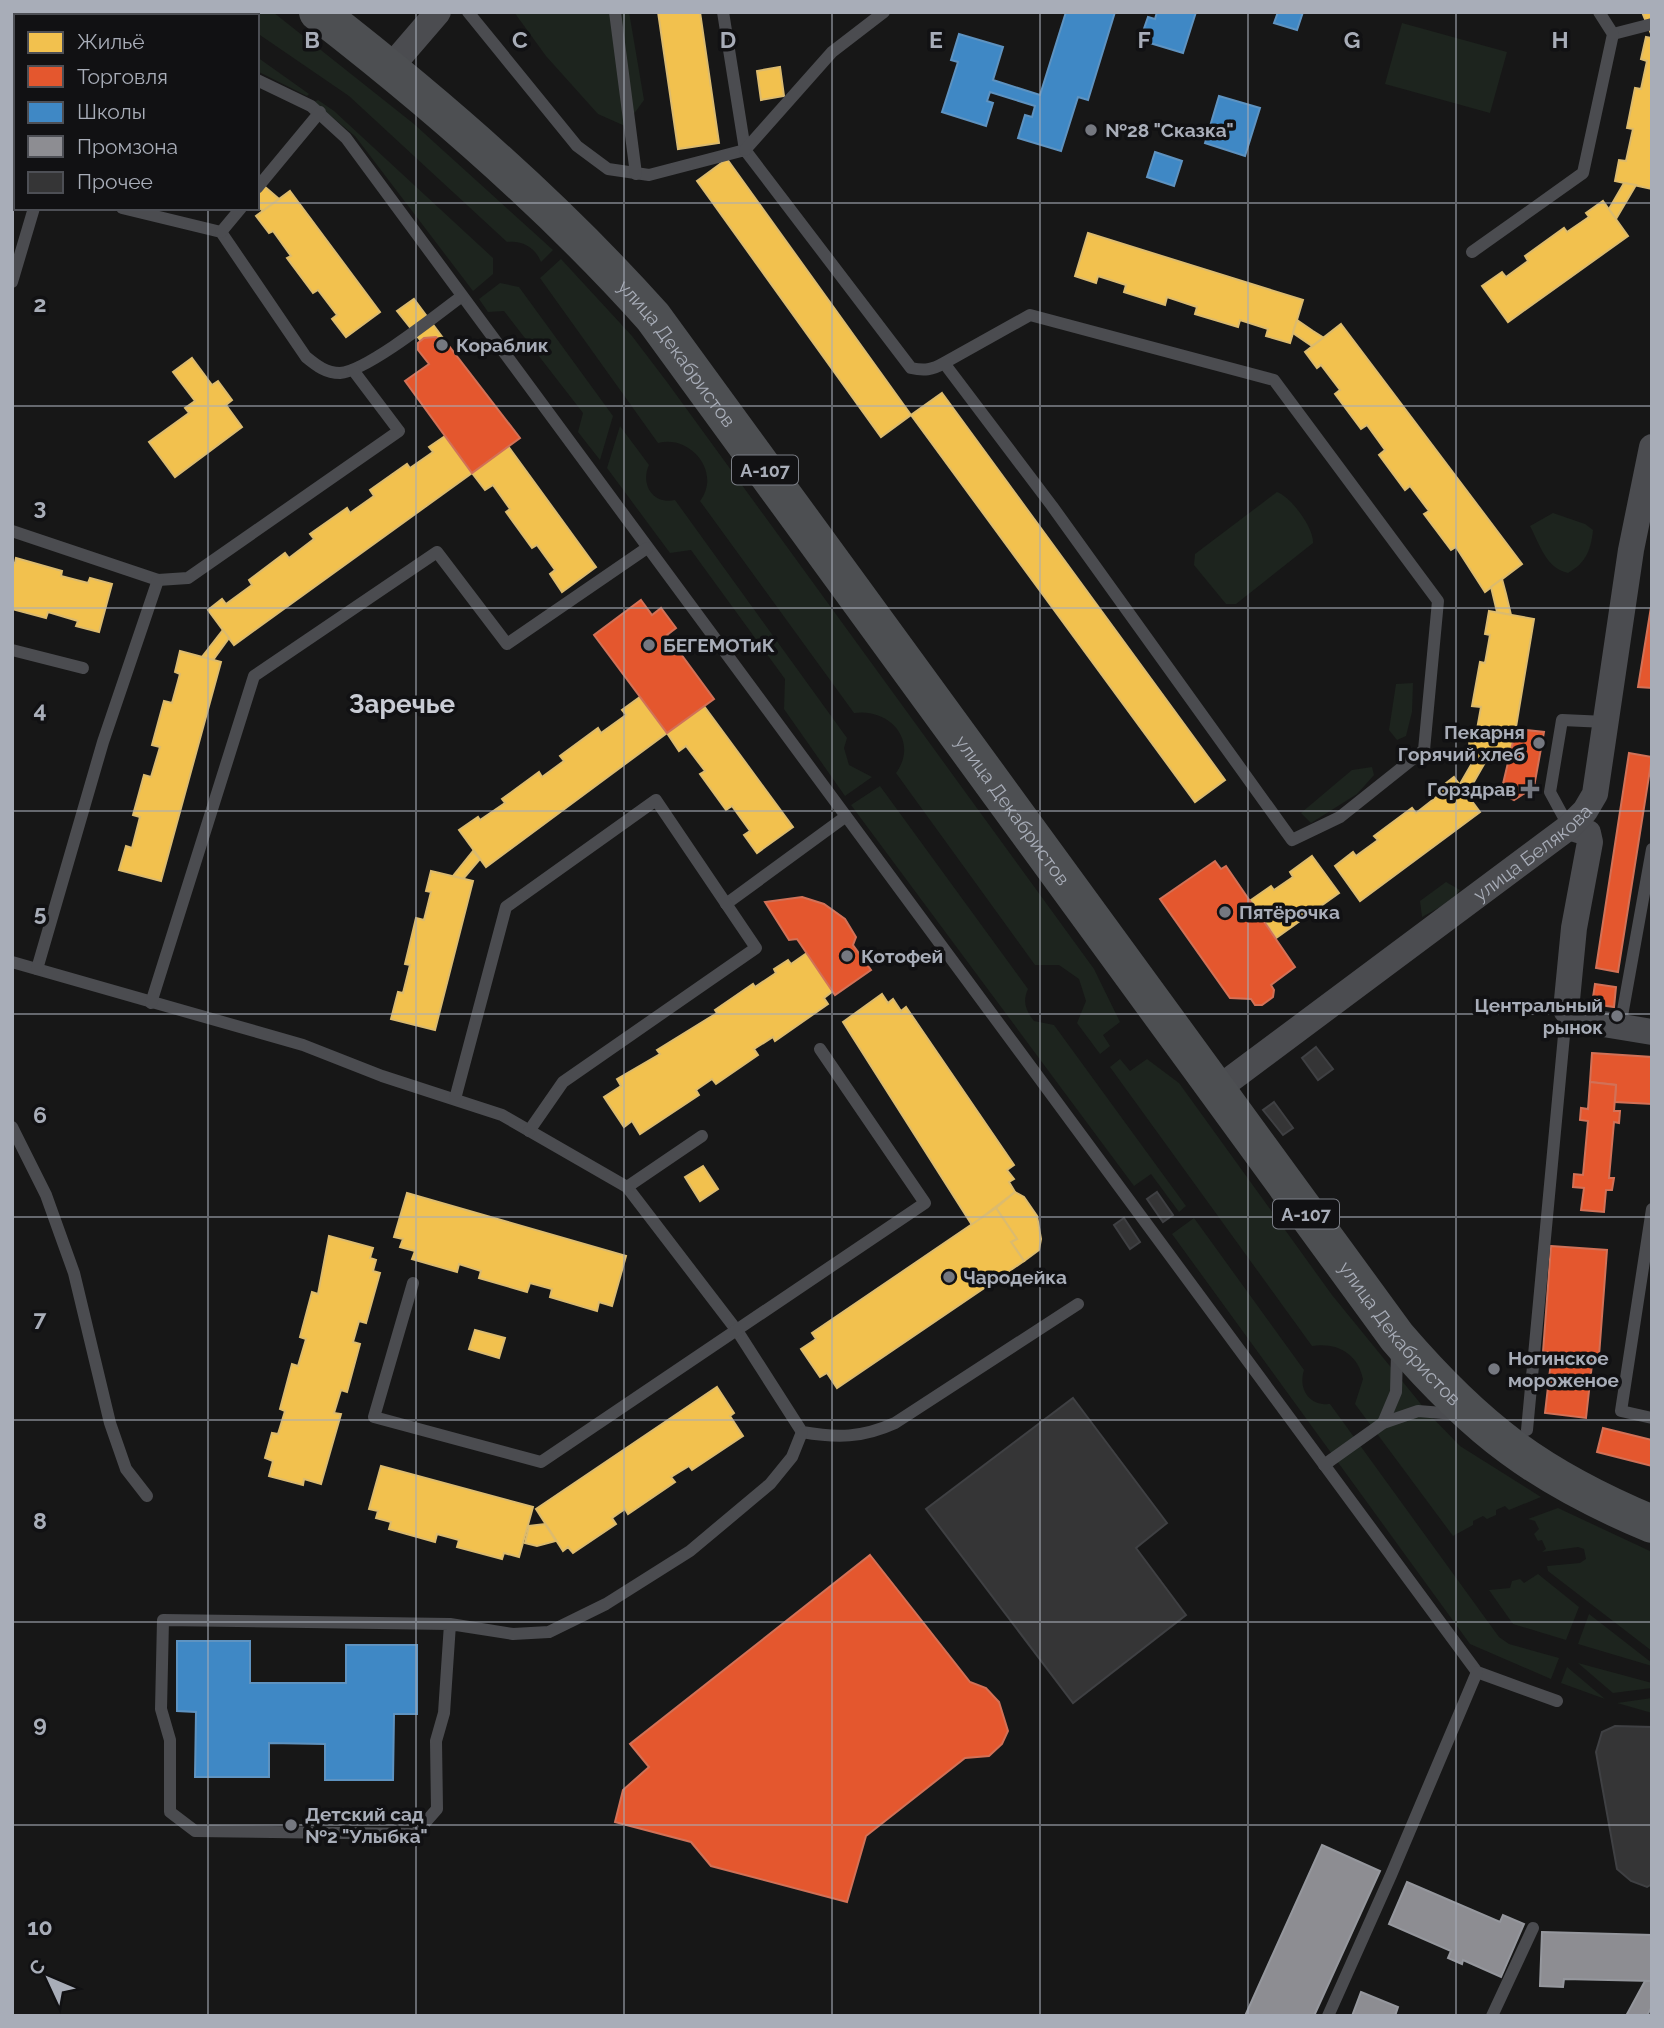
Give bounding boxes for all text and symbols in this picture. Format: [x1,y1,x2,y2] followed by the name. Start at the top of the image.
[14,14,259,210] legend
[304,26,320,53] text: B
[512,26,528,53] text: C
[720,26,736,53] text: D
[929,26,943,53] text: E
[1137,26,1151,53] text: F
[1344,26,1360,53] text: G
[1551,26,1569,53] text: H
[77,29,145,54] text: Жильё
[77,64,168,89] text: Торговля
[77,99,146,124] text: Школы
[1105,119,1234,141] place label: №28 "Сказка"
[1083,122,1099,138] marker: №28 "Сказка"
[77,134,178,159] text: Промзона
[77,169,153,194] text: Прочее
[613,275,740,431] street label: улица Декабристов
[34,290,46,317] text: 2
[456,334,549,356] place label: Кораблик
[434,337,450,353] marker: Кораблик
[732,456,798,484] road number: А-107
[34,493,46,520] text: 3
[663,634,775,656] place label: БЕГЕМОТиК
[641,637,657,653] marker: БЕГЕМОТиК
[349,689,456,719] district label: Заречье
[33,696,47,723] text: 4
[1398,721,1525,765] place label: Пекарня Горячий хлеб
[951,731,1075,889] street label: улица Декабристов
[1531,735,1547,751] marker: Пекарня Горячий хлеб
[1427,778,1516,800] place label: Горздрав
[1522,781,1538,797] marker: Горздрав
[1469,800,1596,906] street label: улица Белякова
[34,899,47,926] text: 5
[1239,901,1340,923] place label: Пятёрочка
[1217,904,1233,920] marker: Пятёрочка
[861,945,943,967] place label: Котофей
[839,948,855,964] marker: Котофей
[1474,994,1603,1038] place label: Центральный рынок
[1609,1008,1625,1024] marker: Центральный рынок
[33,1101,47,1128] text: 6
[1273,1199,1339,1228] road number: А-107
[1334,1257,1465,1410] street label: улица Декабристов
[963,1266,1067,1288] place label: Чародейка
[941,1269,957,1285] marker: Чародейка
[34,1304,47,1331] text: 7
[1508,1347,1619,1391] place label: Ногинское мороженое
[1486,1361,1502,1377] marker: Ногинское мороженое
[33,1507,47,1534] text: 8
[33,1710,47,1737] text: 9
[305,1803,428,1847] place label: Детский сад №2 "Улыбка"
[283,1817,299,1833] marker: Детский сад №2 "Улыбка"
[27,1913,53,1940] text: 10
[14,1944,84,2014] north arrow
[24,1955,49,1980] text: С

